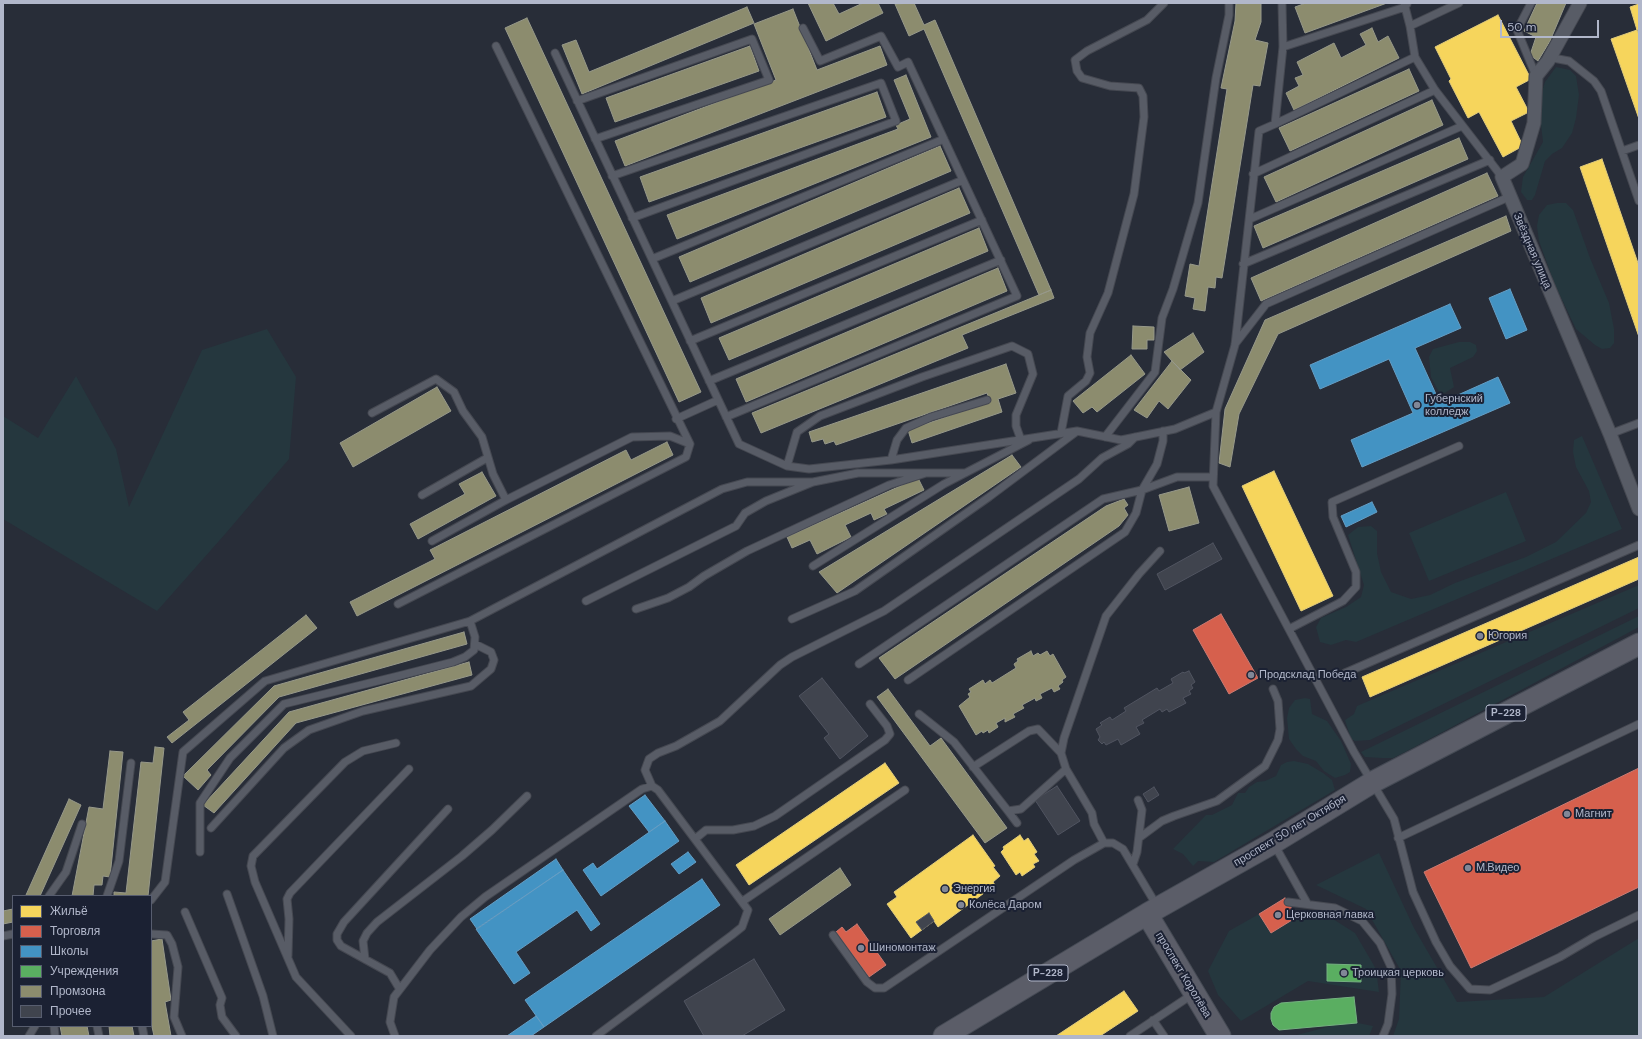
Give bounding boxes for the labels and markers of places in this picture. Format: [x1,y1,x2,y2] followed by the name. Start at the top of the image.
[1425,392,1483,418] place label: Губернский колледж
[1412,400,1422,410] marker: Губернский колледж
[1488,629,1527,643] place label: Югория
[1475,631,1485,641] marker: Югория
[1259,668,1356,682] place label: Продсклад Победа
[1246,670,1256,680] marker: Продсклад Победа
[1575,807,1612,821] place label: Магнит
[1562,809,1572,819] marker: Магнит
[1476,861,1519,875] place label: М.Видео
[1463,863,1473,873] marker: М.Видео
[953,882,995,896] place label: Энергия
[940,884,950,894] marker: Энергия
[969,898,1042,912] place label: Колёса Даром
[956,900,966,910] marker: Колёса Даром
[1286,908,1374,922] place label: Церковная лавка
[1273,910,1283,920] marker: Церковная лавка
[869,941,936,955] place label: Шиномонтаж
[856,943,866,953] marker: Шиномонтаж
[1352,966,1444,980] place label: Троицкая церковь
[1339,968,1349,978] marker: Троицкая церковь

